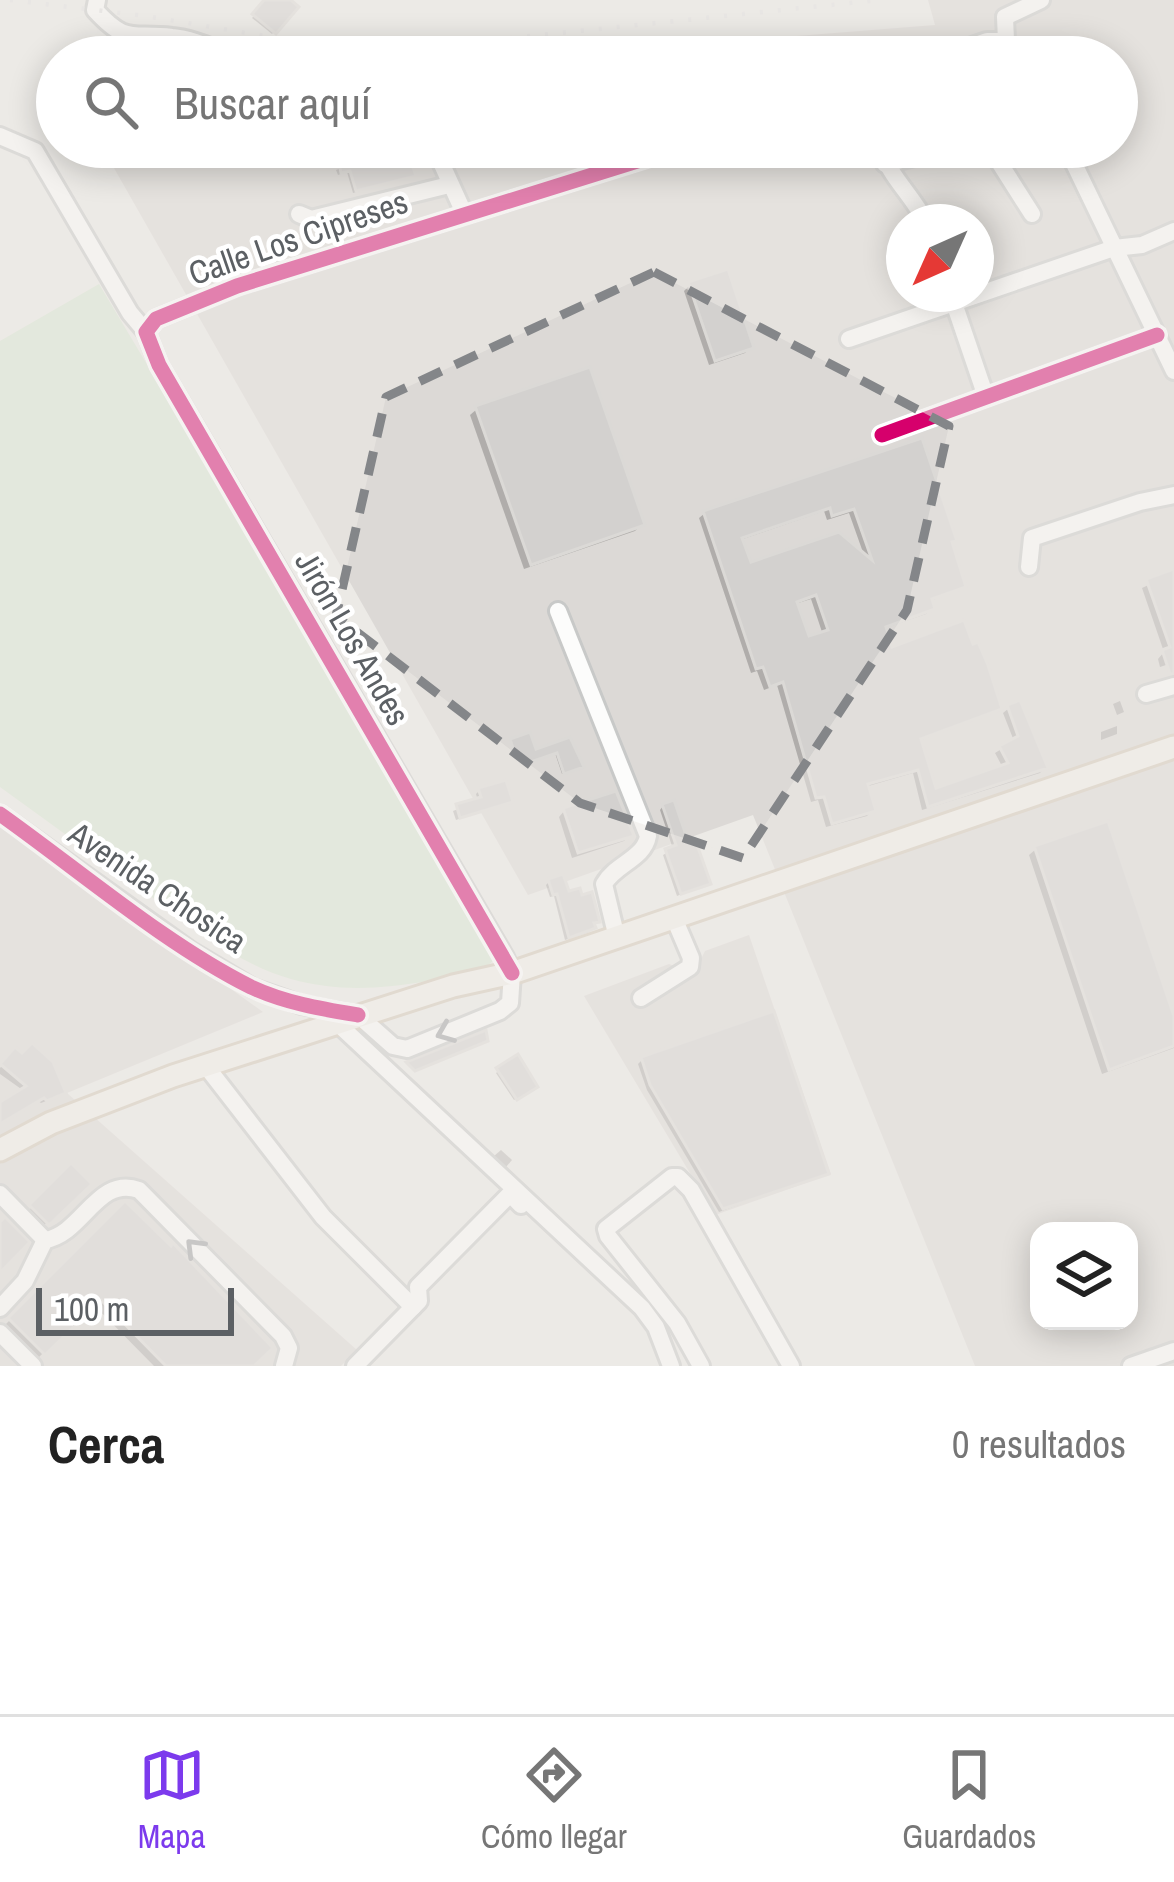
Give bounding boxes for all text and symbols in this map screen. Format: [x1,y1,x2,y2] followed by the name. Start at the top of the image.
[36,36,1138,168] search box
[78,69,144,135] icon: search
[174,72,371,133] text: Buscar aquí
[183,179,413,295] street label: Calle Los Cipreses
[886,204,994,312] north arrow
[285,543,421,733] street label: Jirón Los Andes
[60,811,256,963] street label: Avenida Chosica
[435,1019,456,1043] one-way arrow
[1030,1222,1138,1330] map controls
[1030,1222,1138,1330] button: layers
[186,1239,208,1261] one-way arrow
[36,1282,234,1335] scale bar
[54,1287,129,1331] text: 100 m
[48,1410,164,1479] text: Cerca
[952,1418,1126,1470] text: 0 resultados
[138,1742,205,1858] tab: Mapa
[481,1742,627,1858] tab: Cómo llegar
[902,1742,1036,1858] tab: Guardados

